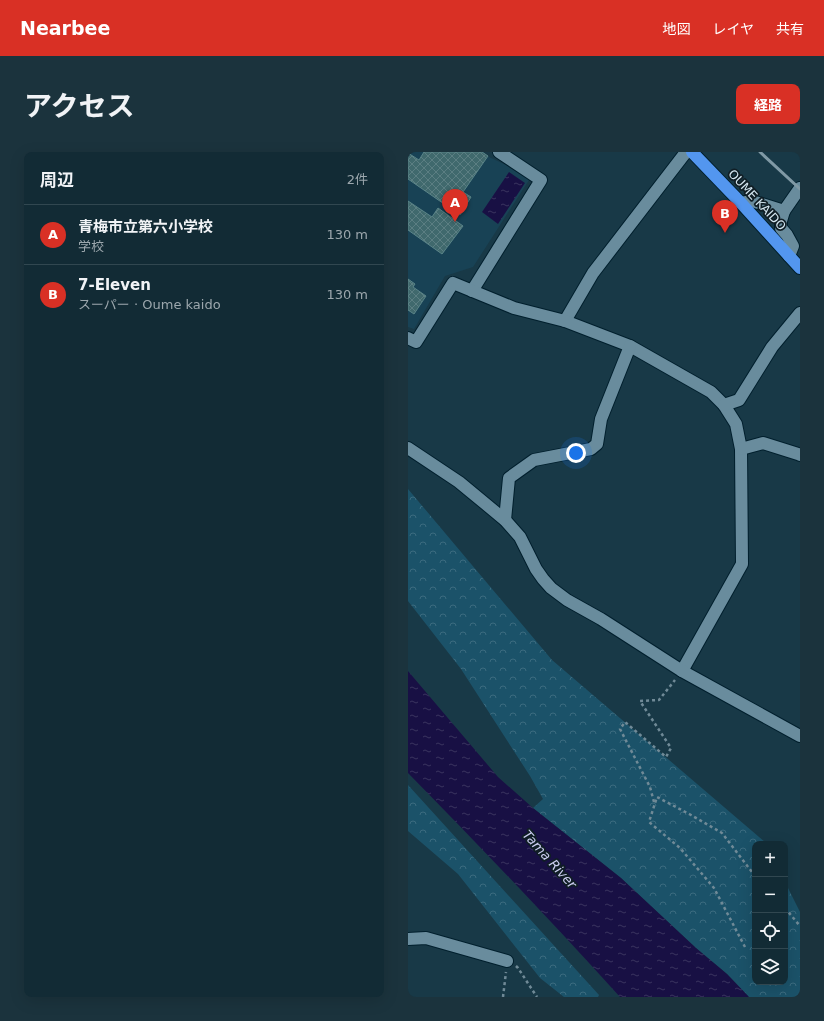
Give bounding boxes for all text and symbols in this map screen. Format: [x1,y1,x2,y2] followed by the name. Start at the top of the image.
[20,17,110,39] text: Nearbee
[662,21,690,37] text: 地図
[712,21,754,37] text: レイヤ
[776,21,804,37] text: 共有
[736,84,800,124] button: 経路
[24,90,135,123] text: アクセス
[725,167,789,233] street label: OUME KAIDO
[40,170,74,190] text: 周辺
[347,172,368,187] text: 2件
[442,189,468,222] pin: A
[712,200,738,233] pin: B
[78,218,213,236] text: 青梅市立第六小学校
[48,227,58,242] text: A
[326,227,368,242] text: 130 m
[78,239,104,254] text: 学校
[78,276,151,294] text: 7-Eleven
[48,287,58,302] text: B
[326,287,368,302] text: 130 m
[78,297,221,312] text: スーパー · Oume kaido
[566,443,586,463] your location
[520,827,581,893] water label: Tama River
[752,841,788,985] map controls
[752,841,788,877] button: +
[752,877,788,913] button: −
[752,913,788,949] button: locate
[752,949,788,985] button: layers

